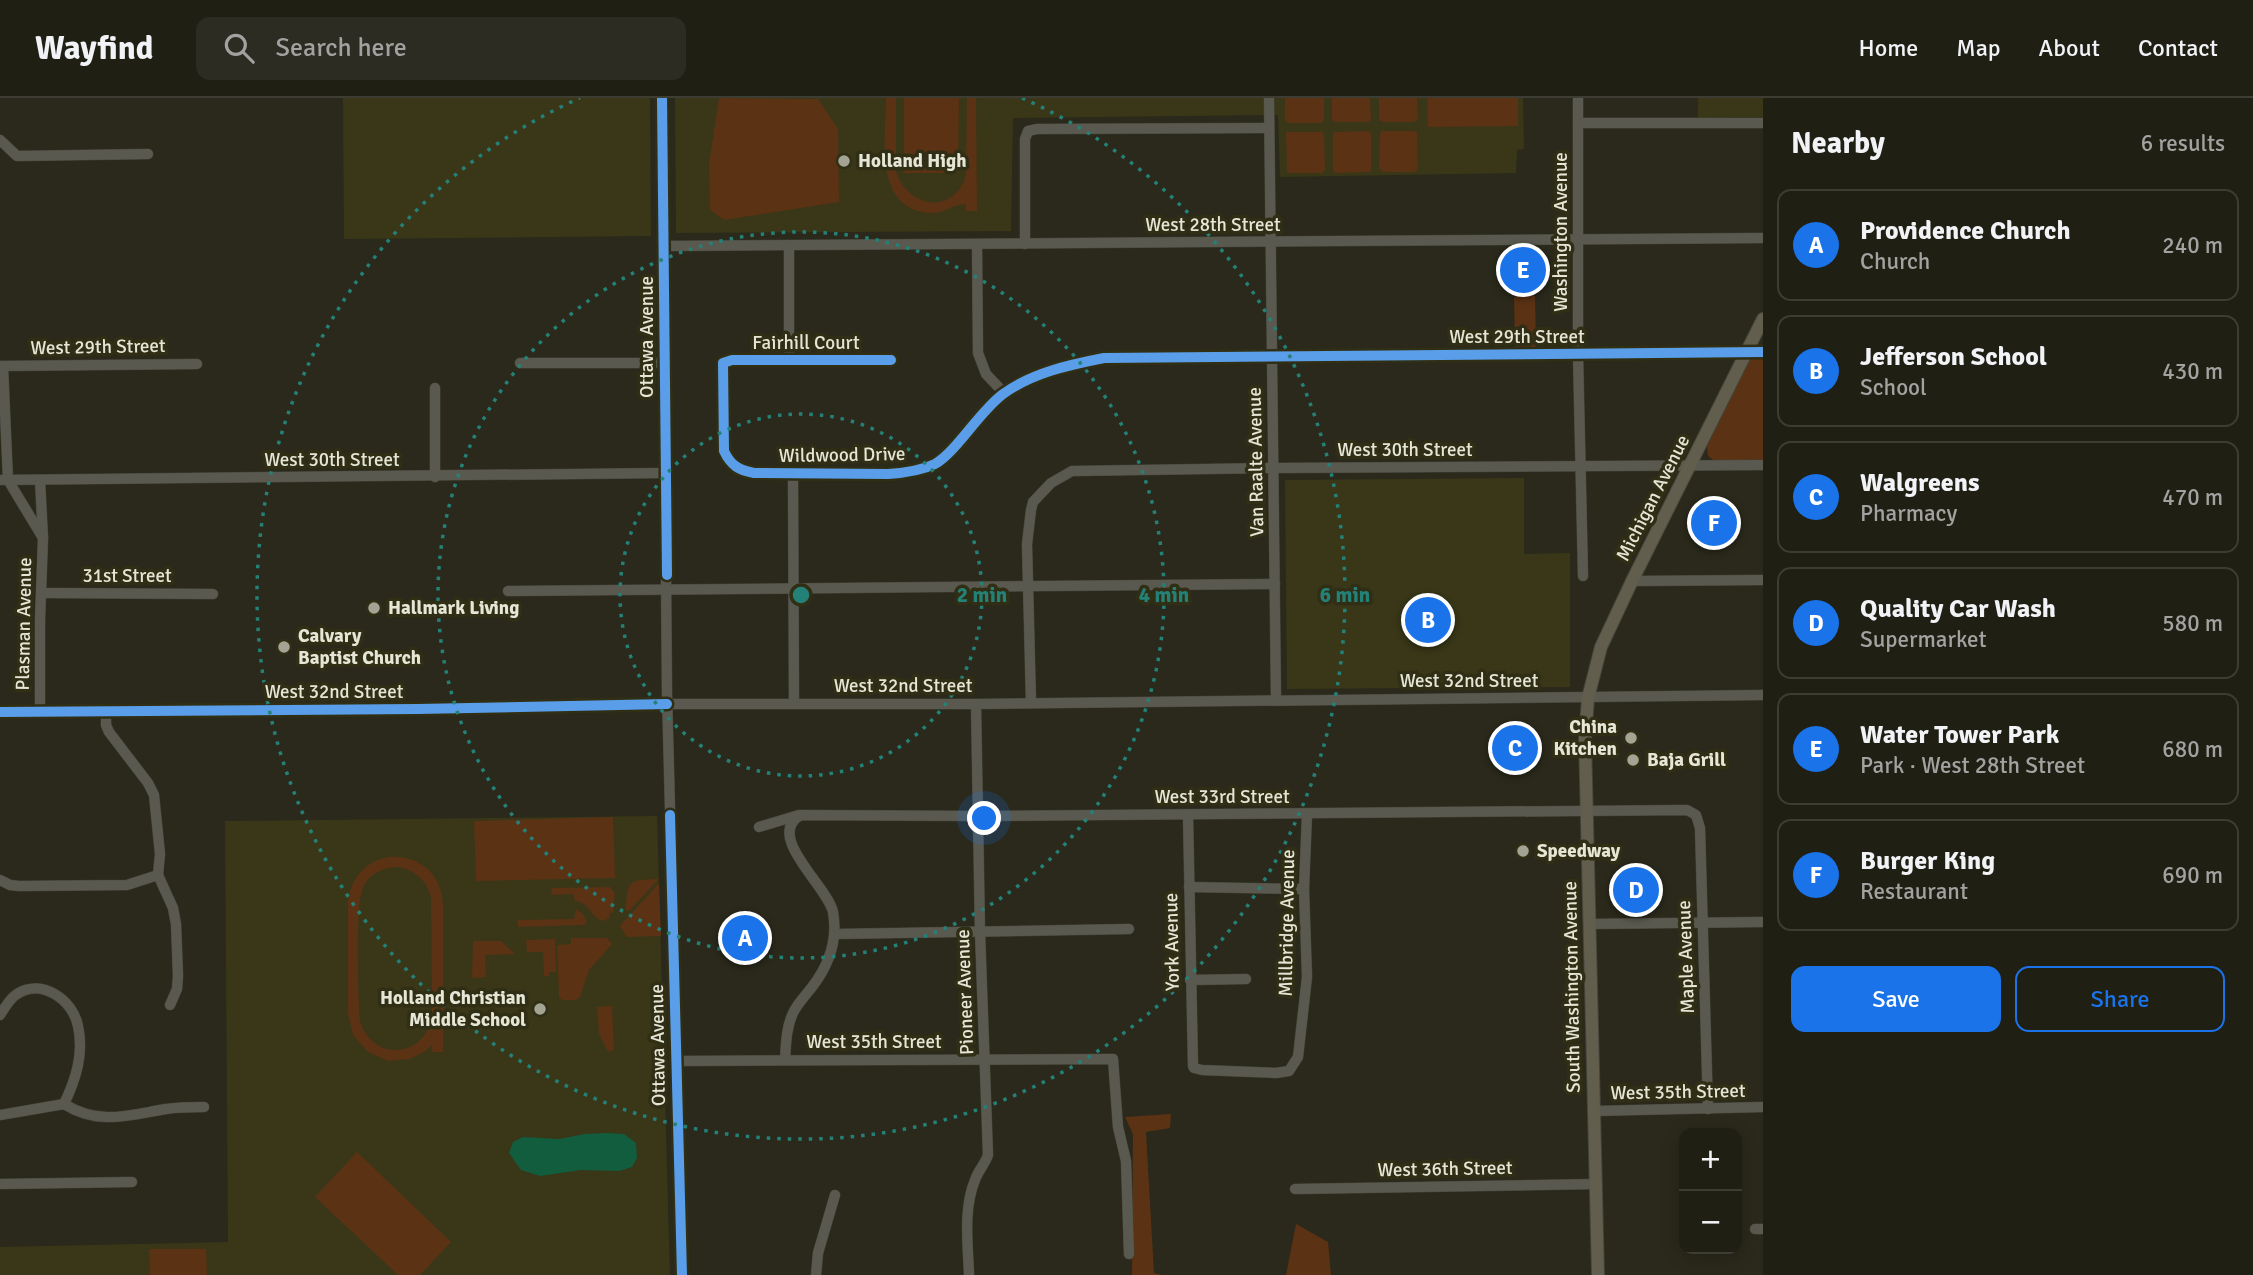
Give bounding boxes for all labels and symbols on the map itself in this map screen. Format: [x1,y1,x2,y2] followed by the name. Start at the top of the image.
[858,149,966,173] place label: Holland High
[1549,152,1573,312] street label: Washington Avenue
[836,153,852,169] marker: Holland High
[1145,213,1281,237] street label: West 28th Street
[1500,244,1546,296] pin: E
[635,276,659,398] street label: Ottawa Avenue
[1449,325,1585,349] street label: West 29th Street
[752,331,860,355] street label: Fairhill Court
[30,334,166,360] street label: West 29th Street
[1243,387,1269,537] street label: Van Raalte Avenue
[1611,431,1695,565] street label: Michigan Avenue
[1337,438,1473,462] street label: West 30th Street
[778,442,906,468] street label: Wildwood Drive
[264,448,400,472] street label: West 30th Street
[1691,497,1737,549] pin: F
[11,557,37,691] street label: Plasman Avenue
[82,564,172,588] street label: 31st Street
[957,582,1007,608] text: 2 min
[1139,582,1189,608] text: 4 min
[1320,582,1370,608] text: 6 min
[789,583,813,607] centre of rings
[1405,594,1451,646] pin: B
[388,596,519,620] place label: Hallmark Living
[366,600,382,616] marker: Hallmark Living
[298,624,421,670] place label: Calvary Baptist Church
[276,639,292,655] marker: Calvary Baptist Church
[1400,669,1539,693] street label: West 32nd Street
[834,674,973,698] street label: West 32nd Street
[265,680,404,704] street label: West 32nd Street
[1554,715,1617,761] place label: China Kitchen
[1492,722,1538,774] pin: C
[1623,730,1639,746] marker: China Kitchen
[1647,748,1726,772] place label: Baja Grill
[1625,752,1641,768] marker: Baja Grill
[1154,785,1290,809] street label: West 33rd Street
[967,801,1001,835] your location
[1537,839,1621,863] place label: Speedway
[1515,843,1531,859] marker: Speedway
[1274,849,1300,997] street label: Millbridge Avenue
[1613,864,1659,916] pin: D
[1558,881,1586,1093] street label: South Washington Avenue
[1159,893,1185,991] street label: York Avenue
[1672,900,1700,1014] street label: Maple Avenue
[722,912,768,964] pin: A
[951,929,979,1055] street label: Pioneer Avenue
[645,984,671,1106] street label: Ottawa Avenue
[380,986,526,1032] place label: Holland Christian Middle School
[532,1001,548,1017] marker: Holland Christian Middle School
[806,1030,942,1054] street label: West 35th Street
[1610,1079,1746,1105] street label: West 35th Street
[1377,1156,1513,1182] street label: West 36th Street

